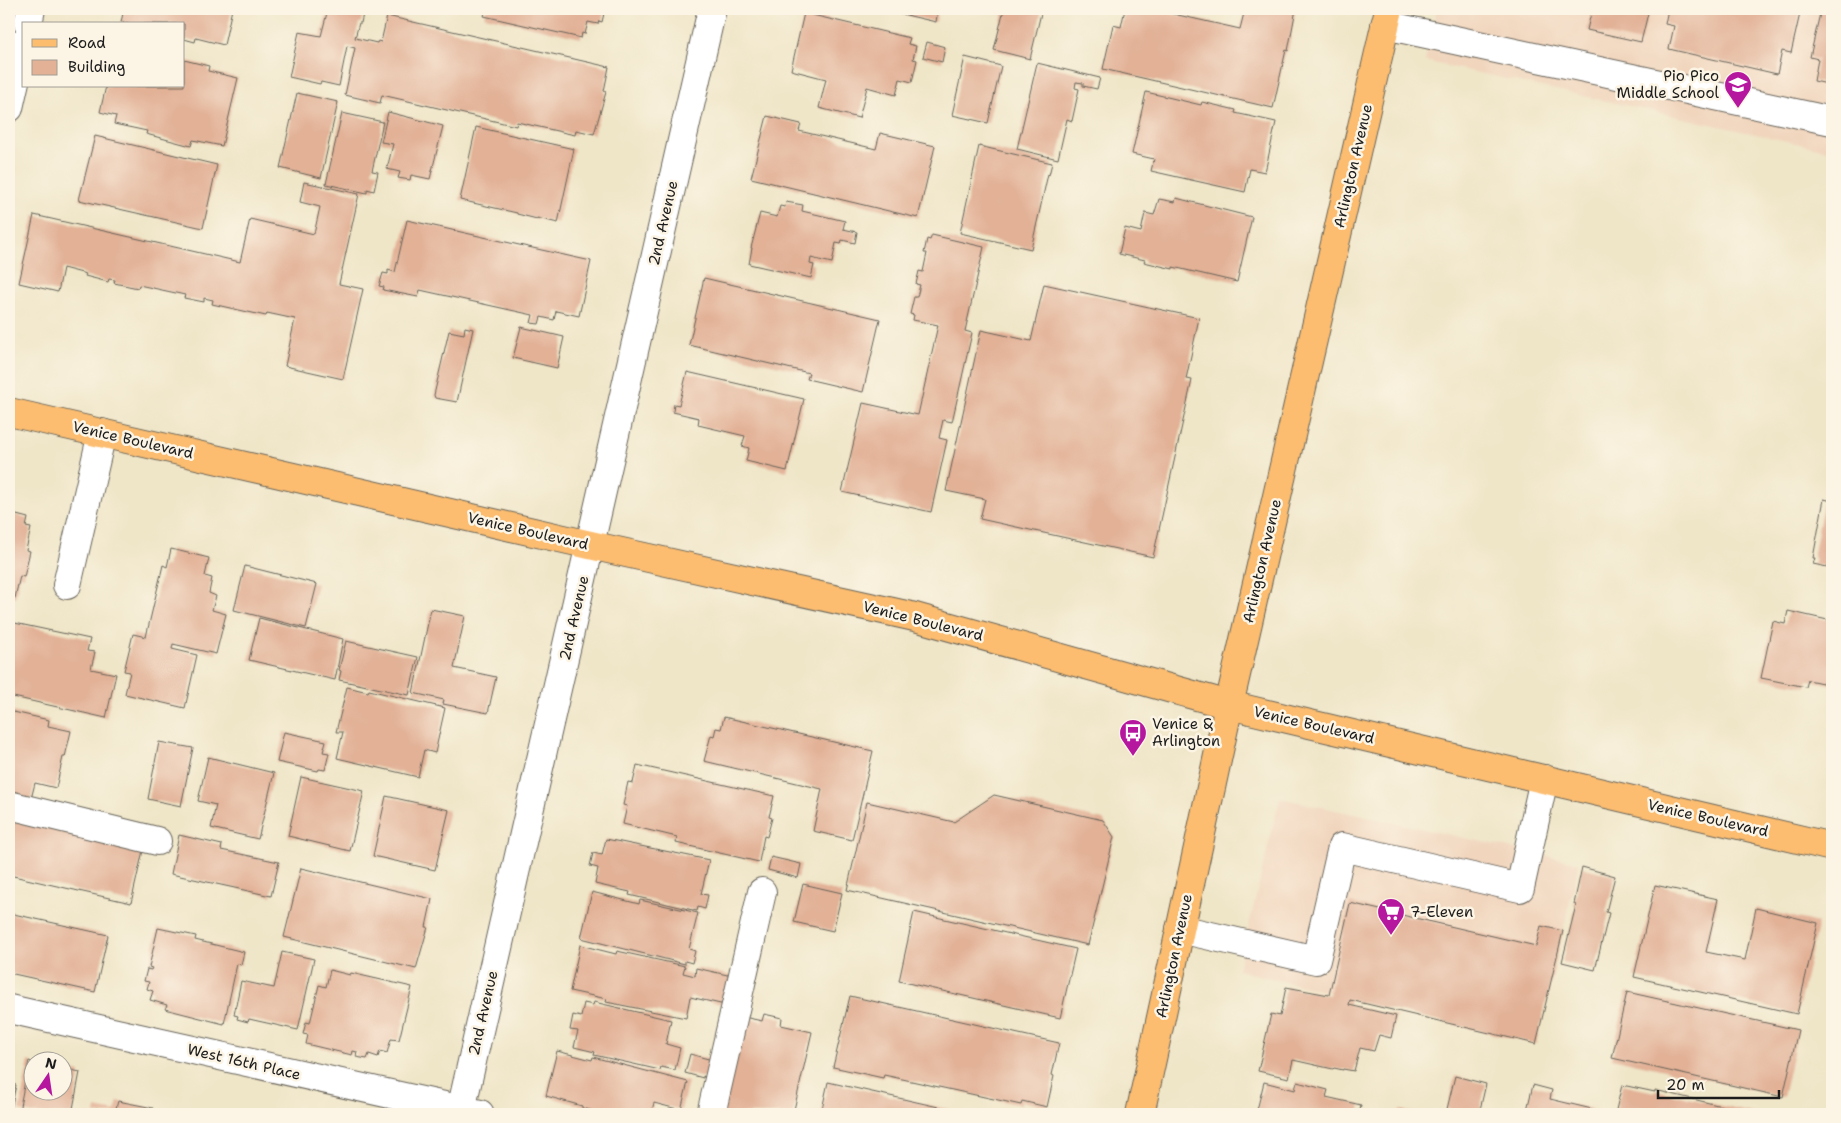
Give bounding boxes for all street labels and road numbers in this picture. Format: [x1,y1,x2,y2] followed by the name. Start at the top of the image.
[1329,102,1377,230] street label: Arlington Avenue
[644,179,682,267] street label: 2nd Avenue
[71,416,196,464] street label: Venice Boulevard
[1238,497,1286,625] street label: Arlington Avenue
[466,507,591,555] street label: Venice Boulevard
[555,574,593,662] street label: 2nd Avenue
[861,596,986,646] street label: Venice Boulevard
[1252,701,1377,749] street label: Venice Boulevard
[1646,794,1771,842] street label: Venice Boulevard
[1151,892,1197,1020] street label: Arlington Avenue
[464,969,502,1057] street label: 2nd Avenue
[185,1039,303,1085] street label: West 16th Place

